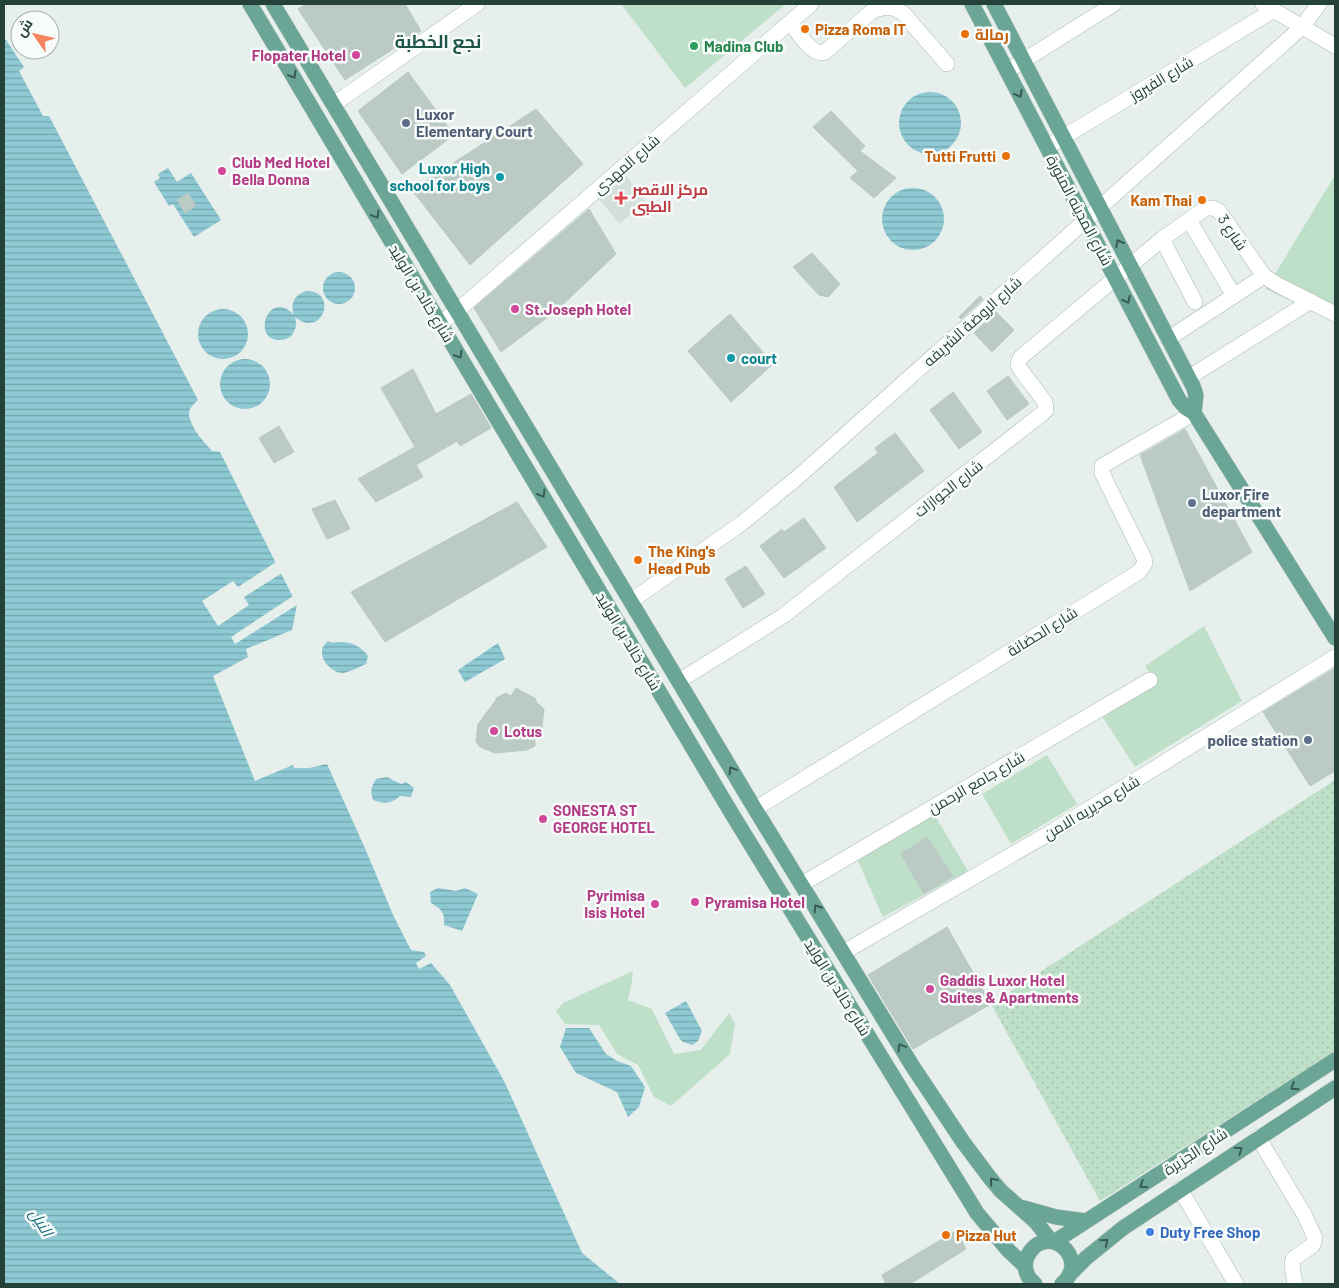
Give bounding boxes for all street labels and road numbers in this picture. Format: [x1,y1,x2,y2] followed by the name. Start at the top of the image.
[1125,52,1198,107] street label: شارع الفيروز
[589,130,665,200] street label: شارع المهدى
[1041,152,1117,270] street label: شارع المدينه المنورة
[1212,210,1252,255] street label: شارع 3
[383,241,458,347] street label: شارع خالد بن الوليد
[919,272,1027,372] street label: شارع الروضة الشريفه
[910,456,988,523] street label: شارع الجوازات
[590,589,665,695] street label: شارع خالد بن الوليد
[1004,602,1082,662] street label: شارع الحضانة
[925,747,1029,820] street label: شارع جامع الرحمن
[1040,771,1144,845] street label: شارع مديريه الامن
[798,935,875,1040] street label: شارع خالد بن الوليد
[1160,1124,1232,1181] street label: شارع الجزيرة

